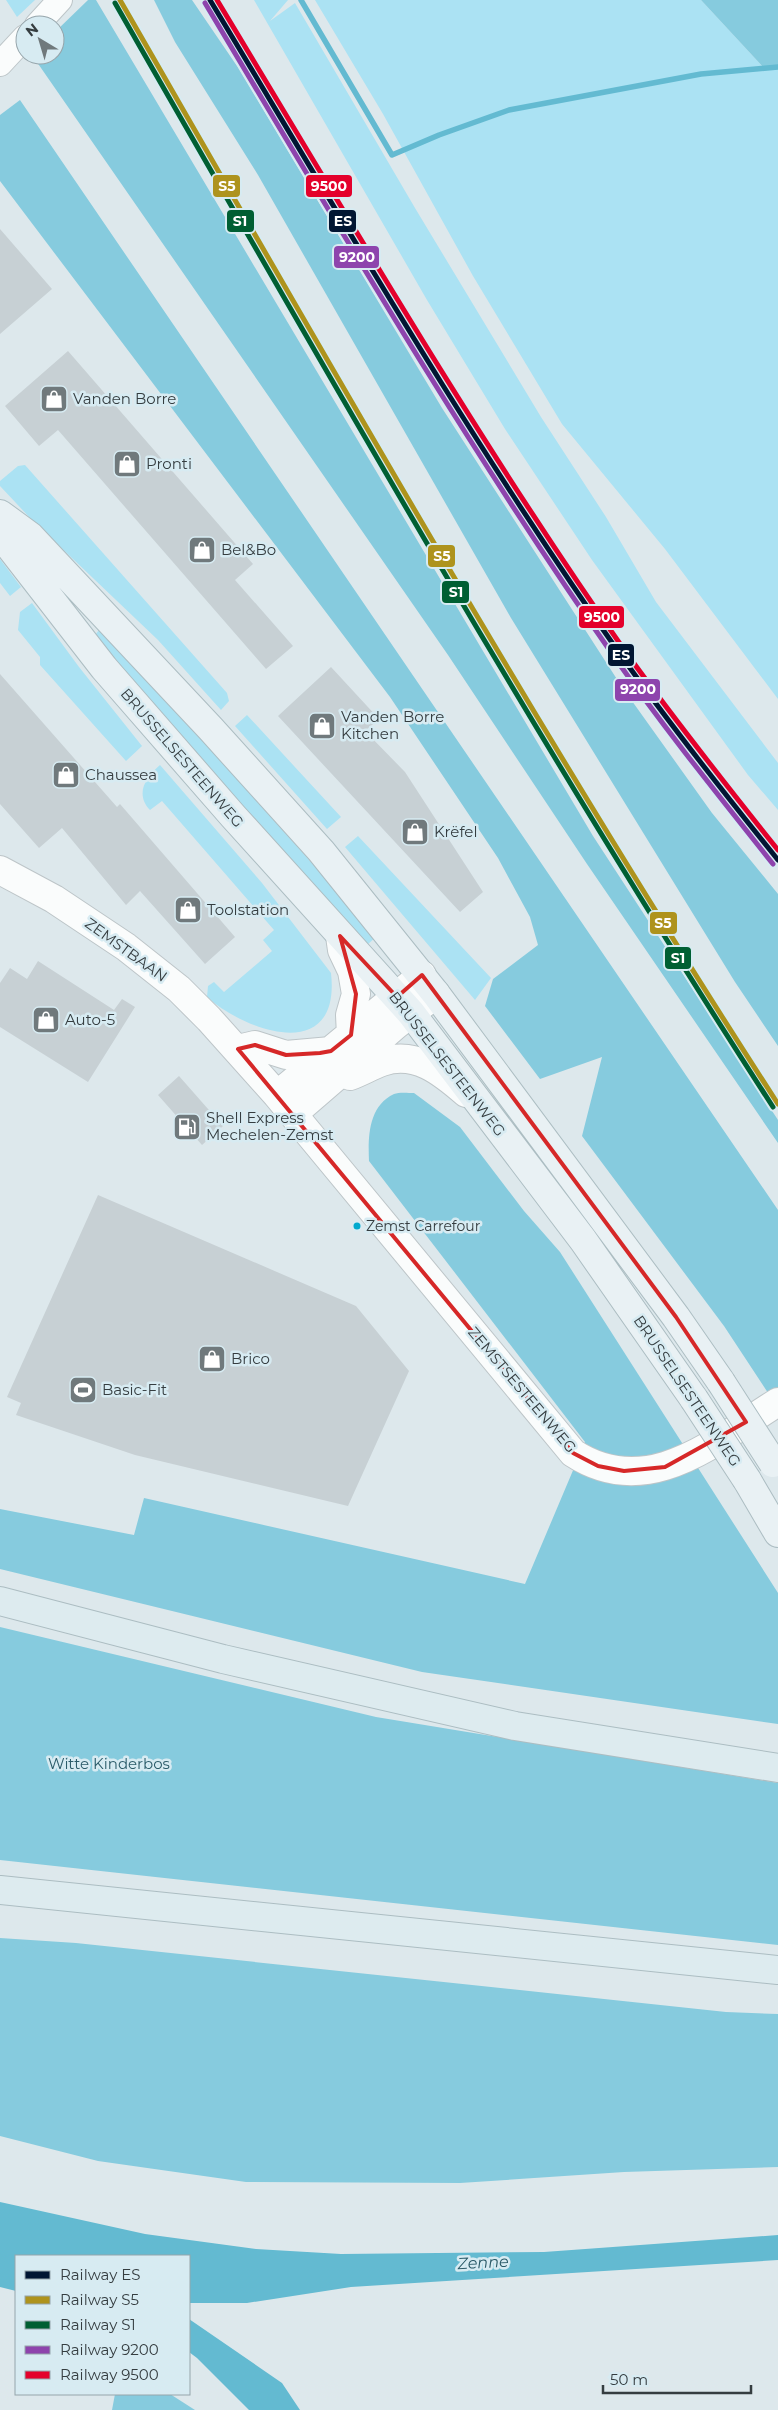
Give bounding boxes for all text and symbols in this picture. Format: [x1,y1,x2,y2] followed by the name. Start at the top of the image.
[15,15,65,65] north arrow
[22,19,42,40] text: N
[212,174,241,198] line badge: S5
[305,174,353,198] line badge: 9500
[218,177,236,195] text: S5
[311,177,347,195] text: 9500
[226,209,255,233] line badge: S1
[328,209,357,233] line badge: ES
[233,212,247,230] text: S1
[334,212,352,230] text: ES
[333,245,380,269] line badge: 9200
[339,248,375,266] text: 9200
[39,384,69,414] shop icon: Vanden Borre
[73,389,176,408] place label: Vanden Borre
[112,449,142,479] shop icon: Pronti
[146,454,192,473] place label: Pronti
[187,535,217,565] shop icon: Bel&Bo
[221,540,276,559] place label: Bel&Bo
[427,544,456,568] line badge: S5
[433,547,451,565] text: S5
[441,580,470,604] line badge: S1
[449,583,463,601] text: S1
[578,605,625,629] line badge: 9500
[584,608,620,626] text: 9500
[607,643,635,667] line badge: ES
[612,646,630,664] text: ES
[614,678,661,702] line badge: 9200
[620,680,656,698] text: 9200
[117,684,248,831] street label: BRUSSELSESTEENWEG
[341,707,444,743] place label: Vanden Borre Kitchen
[307,711,337,741] shop icon: Vanden Borre Kitchen
[51,760,81,790] shop icon: Chaussea
[85,765,157,784] place label: Chaussea
[400,817,430,847] shop icon: Krëfel
[434,822,477,841] place label: Krëfel
[173,895,203,925] shop icon: Toolstation
[207,900,289,919] place label: Toolstation
[649,911,678,935] line badge: S5
[82,913,171,986] street label: ZEMSTBAAN
[654,914,672,932] text: S5
[664,946,692,970] line badge: S1
[671,949,685,967] text: S1
[385,988,510,1140] street label: BRUSSELSESTEENWEG
[31,1005,61,1035] shop icon: Auto-5
[65,1010,115,1029] place label: Auto-5
[206,1108,334,1144] place label: Shell Express Mechelen-Zemst
[172,1112,202,1142] fuel station icon: Shell Express Mechelen-Zemst
[366,1217,481,1235] place label: Zemst Carrefour
[352,1221,362,1231] marker: Zemst Carrefour
[630,1312,745,1470] street label: BRUSSELSESTEENWEG
[464,1323,581,1457] street label: ZEMSTSESTEENWEG
[197,1344,227,1374] shop icon: Brico
[231,1349,270,1368] place label: Brico
[68,1375,98,1405] sports icon: Basic-Fit
[102,1380,167,1399] place label: Basic-Fit
[48,1754,170,1773] park label: Witte Kinderbos
[456,2252,509,2273] water label: Zenne
[15,2255,190,2395] legend
[60,2265,140,2284] text: Railway ES
[60,2290,139,2309] text: Railway S5
[60,2315,136,2334] text: Railway S1
[60,2340,159,2359] text: Railway 9200
[603,2362,750,2394] scale bar
[60,2365,159,2384] text: Railway 9500
[610,2370,648,2389] text: 50 m

